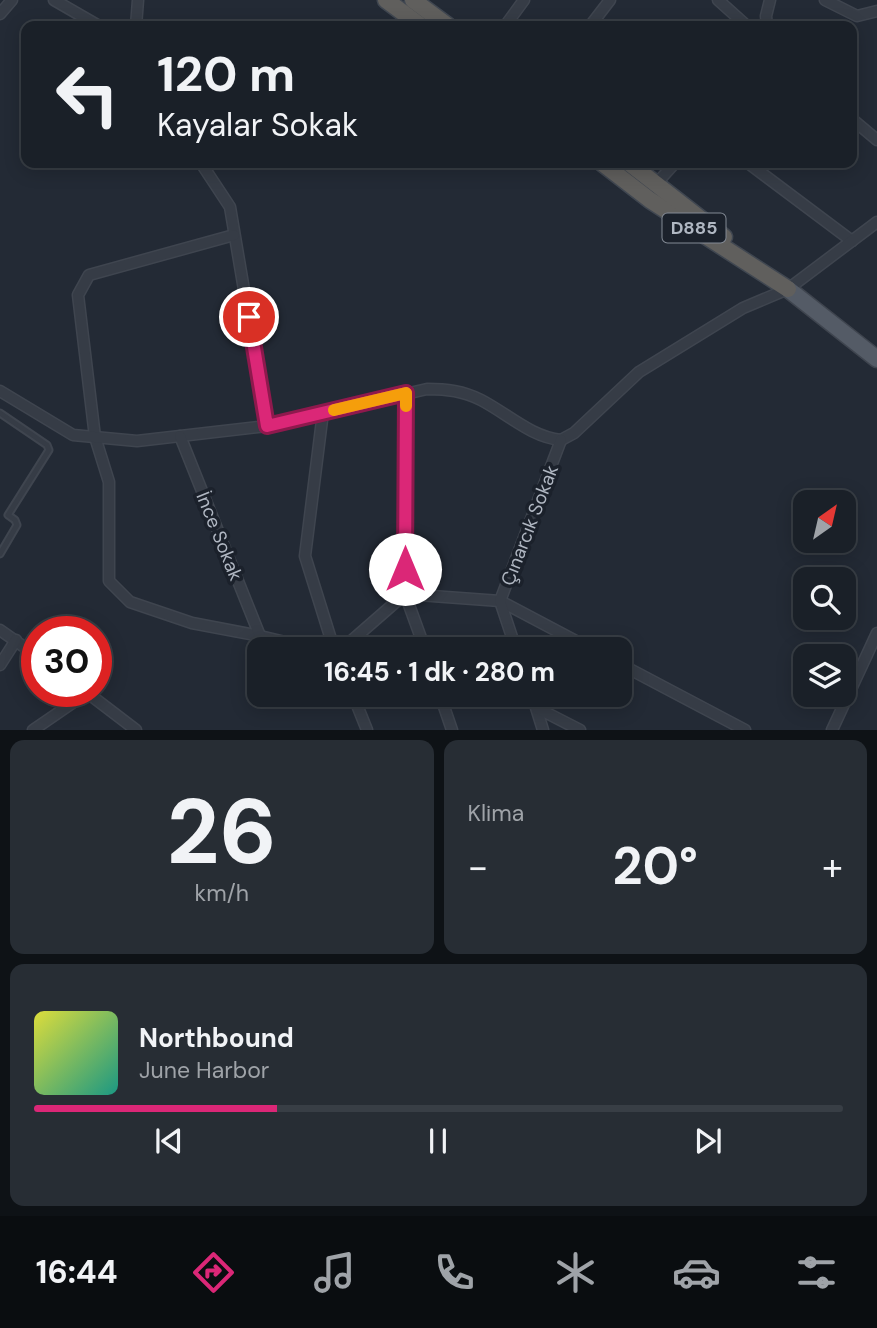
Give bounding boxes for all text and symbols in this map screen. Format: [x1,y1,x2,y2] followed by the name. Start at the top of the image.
[157,42,295,106] text: 120 m
[42,49,133,140] icon: left
[157,104,358,146] text: Kayalar Sokak
[662,213,726,242] road number: D885
[219,287,279,347] pin
[230,298,268,336] icon: arrive
[495,461,564,589] street label: Çınarcık Sokak
[190,488,249,585] street label: İnce Sokak
[793,490,856,553] north arrow
[793,490,856,707] map controls
[368,532,442,606] position arrow
[793,567,856,630] button: search
[21,616,112,707] speed limit sign: 30
[793,644,856,707] button: layers
[324,655,555,689] text: 16:45 · 1 dk · 280 m
[167,773,277,891] text: 26
[468,798,524,828] text: Klima
[613,832,698,900] text: 20°
[468,842,488,892] text: −
[822,842,843,892] text: +
[195,878,249,908] text: km/h
[139,1021,294,1055] text: Northbound
[139,1055,269,1085] text: June Harbor
[150,1122,188,1160] icon: previous
[419,1122,457,1160] icon: pause
[689,1122,727,1160] icon: next
[189,1248,238,1297] icon: directions
[310,1248,359,1297] icon: music
[430,1248,479,1297] icon: phone
[551,1248,600,1297] icon: climate
[672,1248,721,1297] icon: car
[792,1248,841,1297] icon: filters
[36,1251,117,1293] text: 16:44

